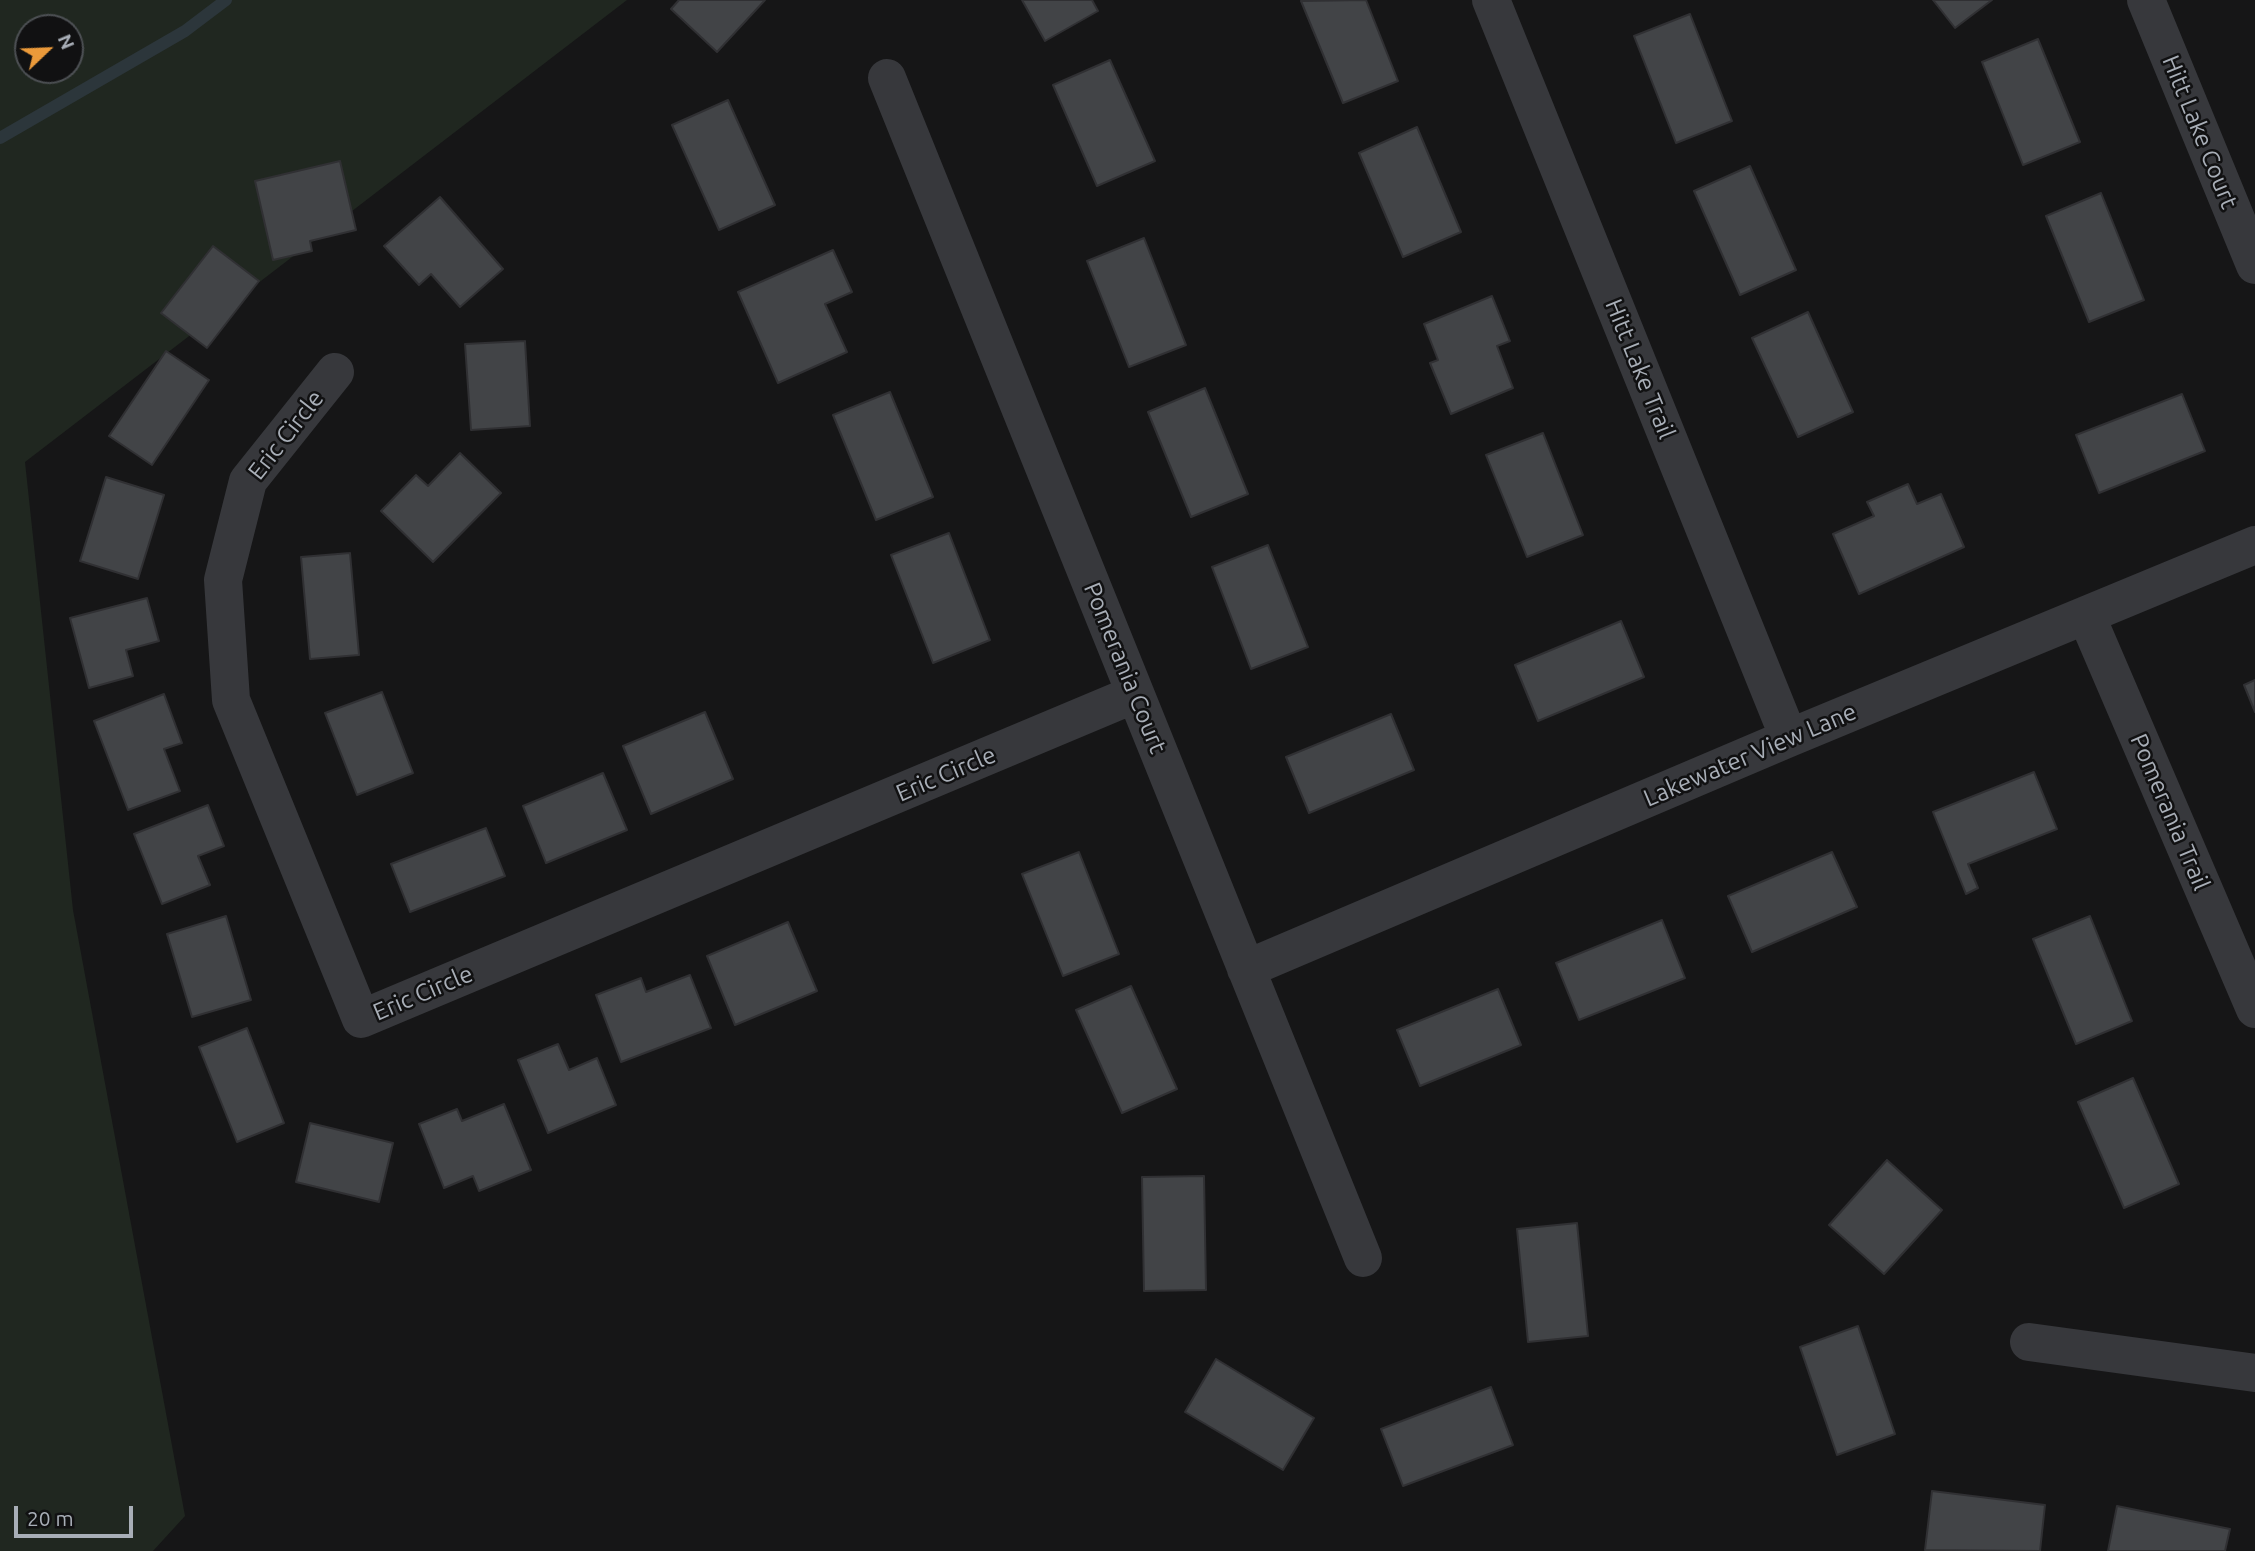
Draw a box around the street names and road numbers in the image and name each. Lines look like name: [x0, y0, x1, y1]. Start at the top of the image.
street label: Hitt Lake Court: [2156, 51, 2244, 213]
street label: Hitt Lake Trail: [1599, 295, 1681, 443]
street label: Eric Circle: [242, 385, 330, 485]
street label: Pomerania Court: [1078, 578, 1172, 758]
street label: Lakewater View Lane: [1639, 697, 1861, 813]
street label: Pomerania Trail: [2124, 730, 2216, 894]
street label: Eric Circle: [892, 740, 1000, 808]
street label: Eric Circle: [369, 959, 477, 1027]

